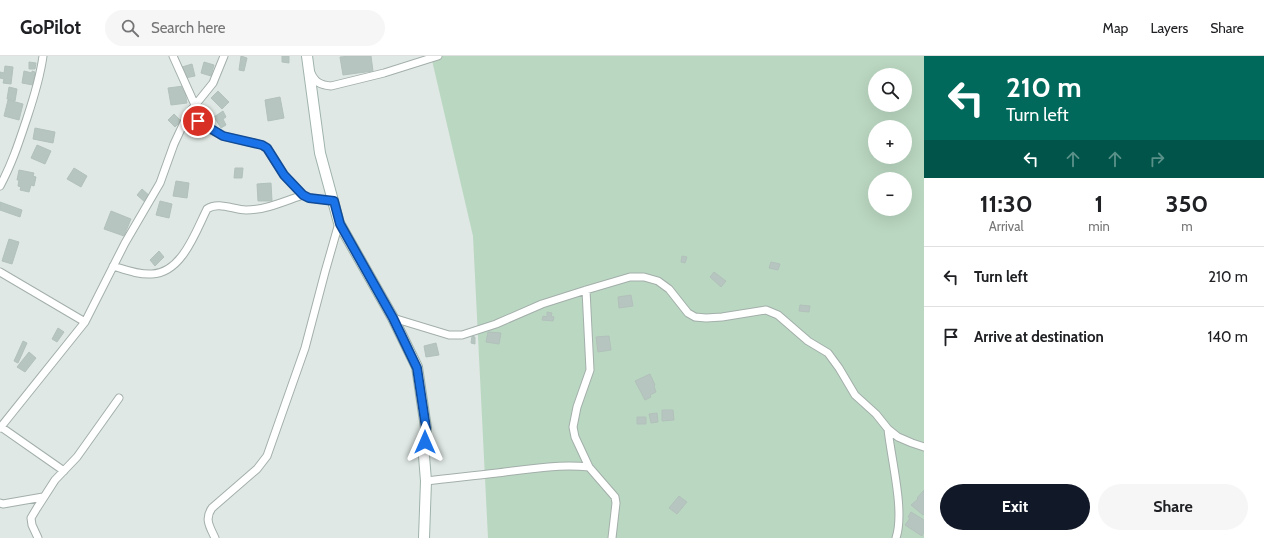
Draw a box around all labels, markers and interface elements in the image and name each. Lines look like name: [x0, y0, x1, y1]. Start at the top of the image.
search box: [105, 10, 385, 46]
text: GoPilot: [20, 16, 81, 39]
icon: search: [119, 17, 141, 39]
text: Search here: [151, 19, 225, 37]
text: Map: [1103, 19, 1128, 37]
text: Layers: [1150, 19, 1188, 37]
text: Share: [1210, 19, 1244, 37]
map controls: [868, 68, 912, 216]
button: search: [868, 68, 912, 112]
text: 210 m: [1006, 70, 1082, 104]
icon: left: [940, 72, 992, 124]
pin: [181, 104, 215, 138]
text: Turn left: [1006, 104, 1069, 126]
icon: arrive: [187, 110, 209, 132]
button: +: [868, 120, 912, 164]
icon: left: [1020, 148, 1042, 170]
icon: ahead: [1062, 148, 1084, 170]
icon: ahead: [1104, 148, 1126, 170]
icon: right: [1146, 148, 1168, 170]
button: −: [868, 172, 912, 216]
text: 11:30: [980, 189, 1033, 218]
text: 1: [1095, 189, 1103, 218]
text: 350: [1165, 189, 1208, 218]
text: Arrival: [989, 218, 1023, 234]
text: min: [1088, 218, 1110, 234]
text: m: [1181, 218, 1193, 234]
icon: left: [940, 266, 962, 288]
text: Turn left: [974, 268, 1028, 286]
text: 210 m: [1208, 268, 1248, 286]
icon: arrive: [940, 326, 962, 348]
text: Arrive at destination: [974, 328, 1104, 346]
text: 140 m: [1207, 328, 1248, 346]
position arrow: [404, 421, 446, 463]
button: Exit: [940, 484, 1090, 530]
button: Share: [1098, 484, 1248, 530]

